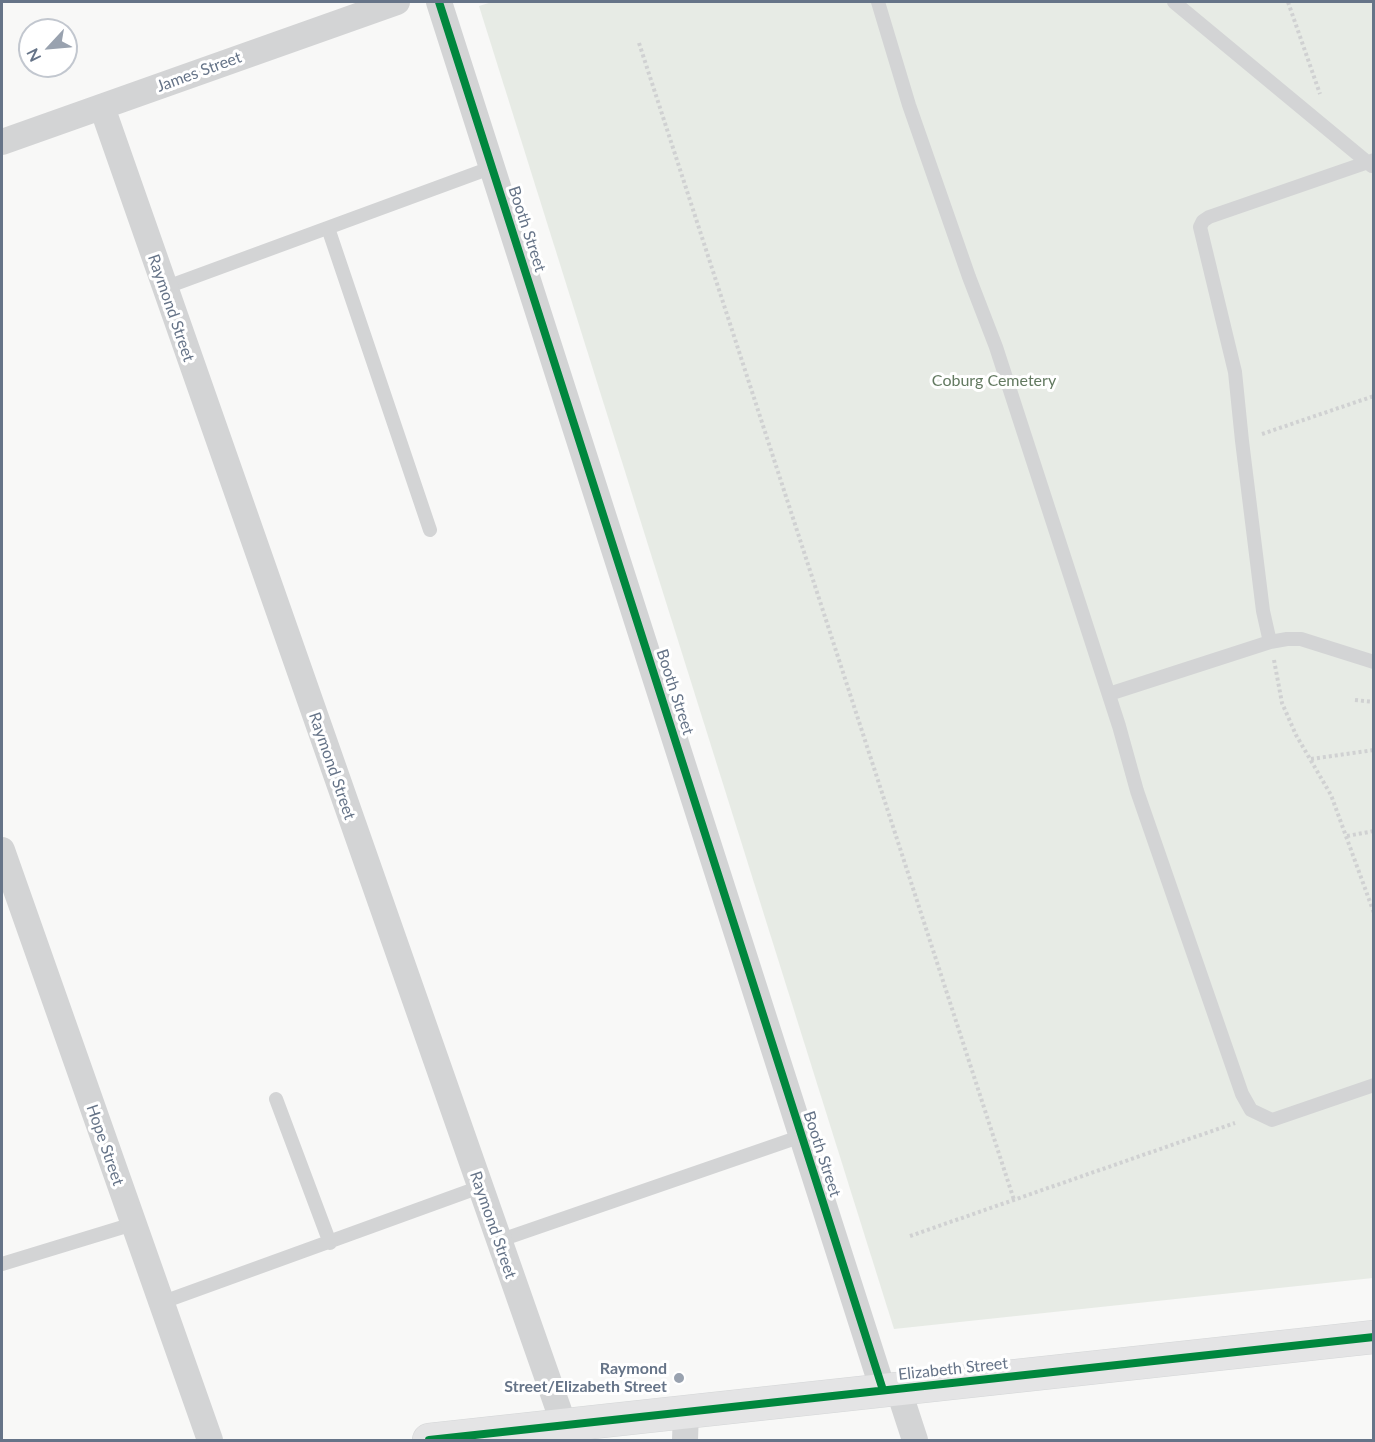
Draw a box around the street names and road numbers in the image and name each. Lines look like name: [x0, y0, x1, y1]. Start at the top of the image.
street label: James Street: [154, 48, 244, 96]
street label: Booth Street: [504, 184, 550, 274]
street label: Raymond Street: [144, 252, 198, 364]
street label: Booth Street: [652, 647, 698, 737]
street label: Raymond Street: [305, 710, 359, 822]
street label: Hope Street: [82, 1102, 128, 1188]
street label: Booth Street: [799, 1109, 845, 1199]
street label: Raymond Street: [466, 1169, 520, 1281]
street label: Elizabeth Street: [897, 1354, 1009, 1384]

